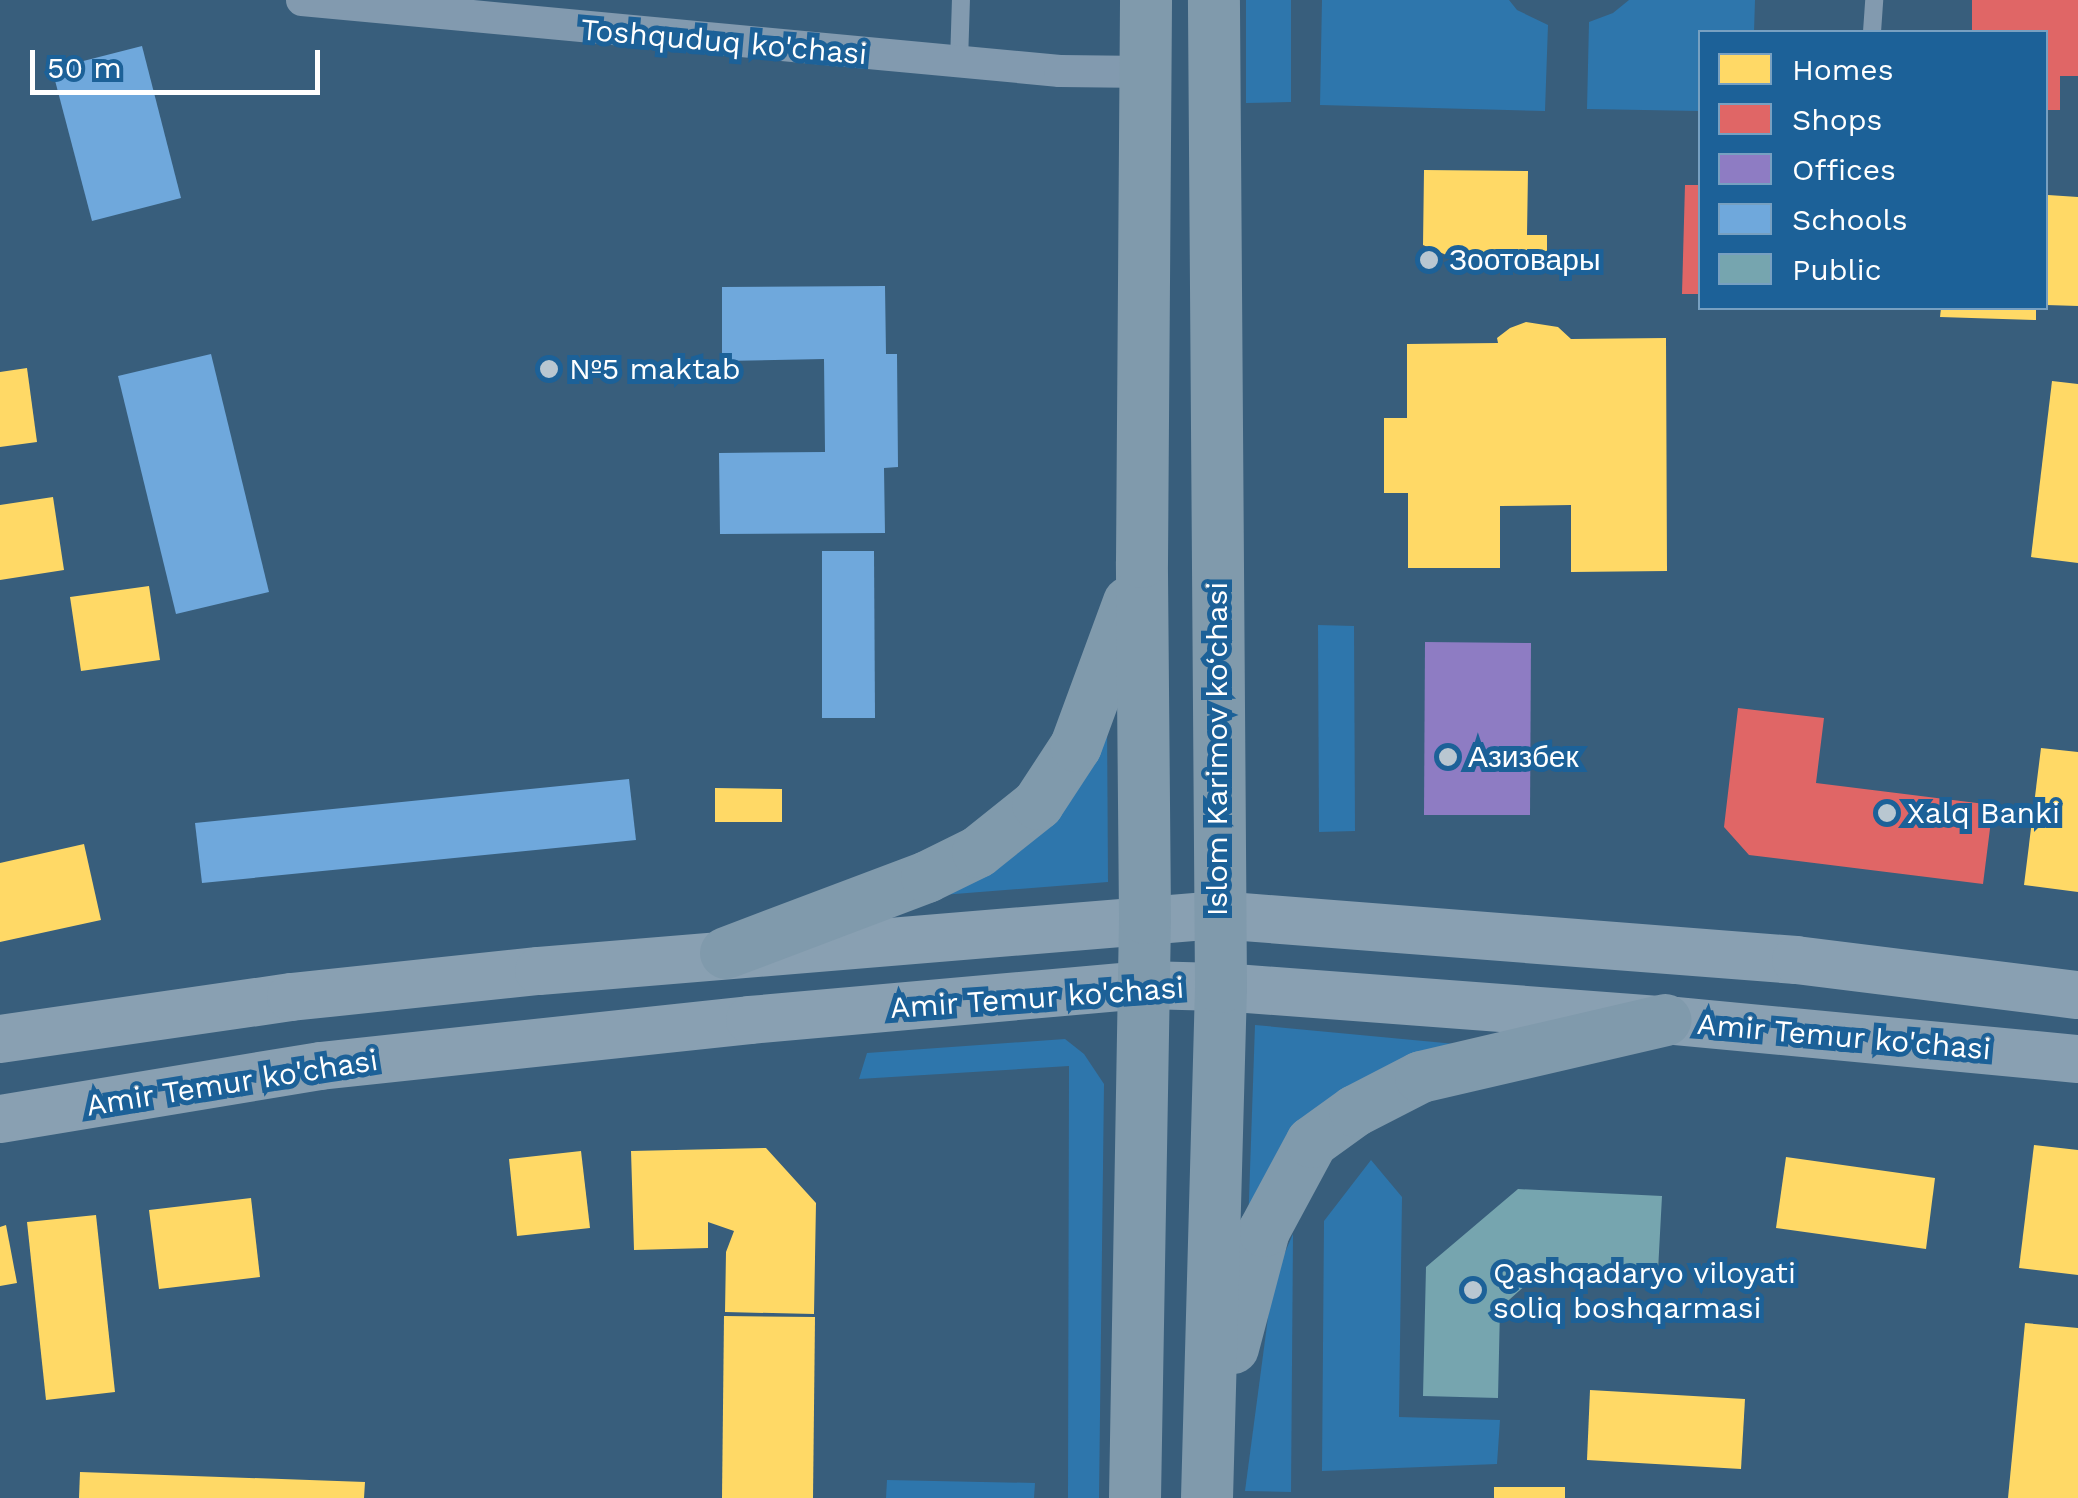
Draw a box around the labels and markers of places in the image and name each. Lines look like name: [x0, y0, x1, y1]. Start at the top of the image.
place label: Зоотовары: [1449, 242, 1600, 278]
marker: Зоотовары: [1418, 249, 1440, 271]
place label: №5 maktab: [569, 351, 740, 387]
marker: №5 maktab: [538, 358, 560, 380]
place label: Азизбек: [1468, 739, 1579, 775]
marker: Азизбек: [1437, 746, 1459, 768]
place label: Xalq Banki: [1907, 795, 2060, 831]
marker: Xalq Banki: [1876, 802, 1898, 824]
place label: Qashqadaryo viloyati soliq boshqarmasi: [1493, 1255, 1797, 1326]
marker: Qashqadaryo viloyati soliq boshqarmasi: [1462, 1279, 1484, 1301]

